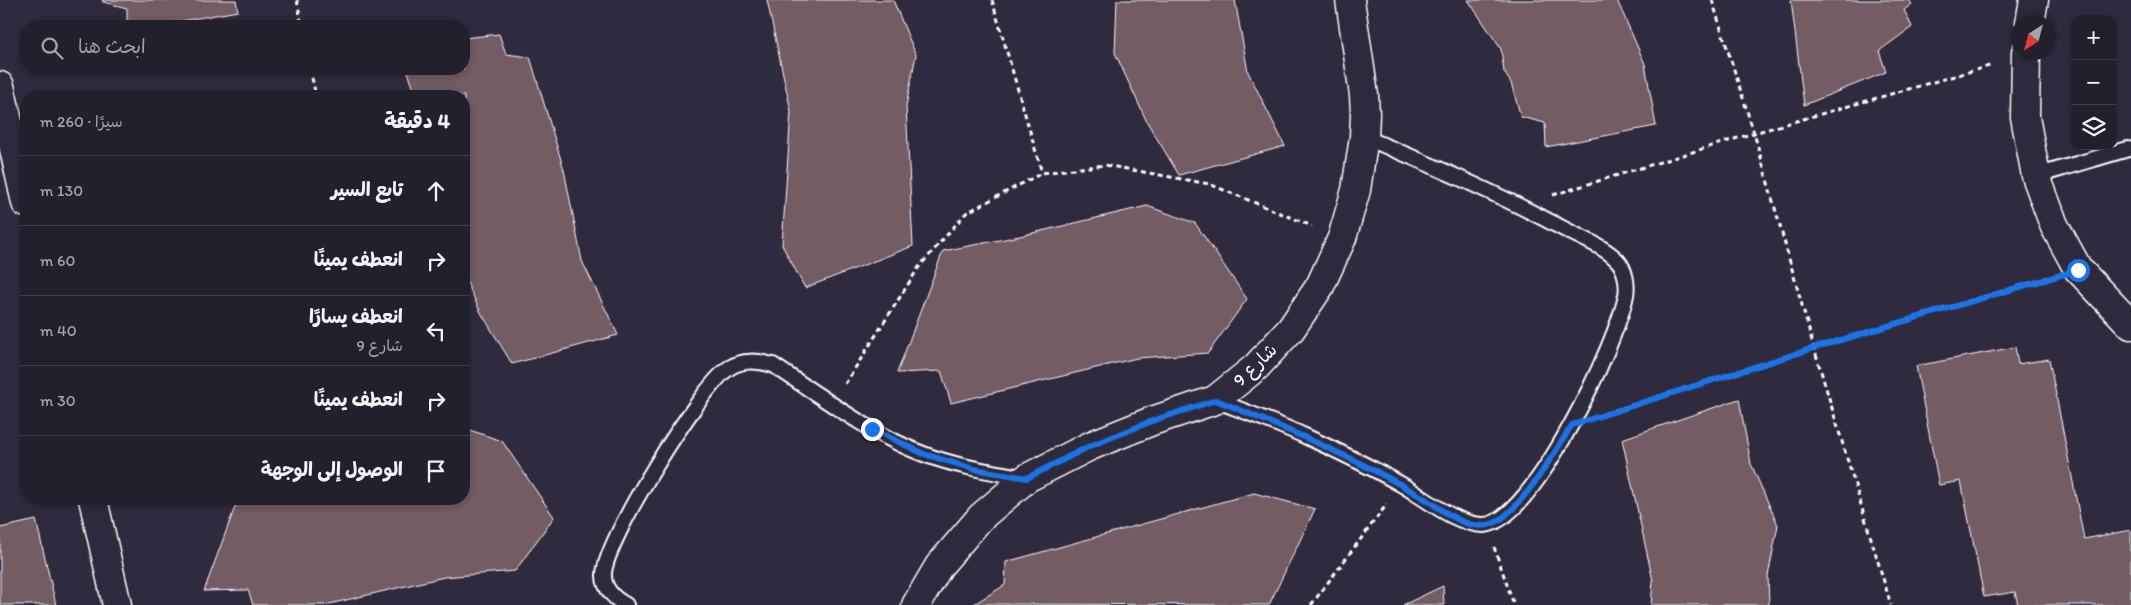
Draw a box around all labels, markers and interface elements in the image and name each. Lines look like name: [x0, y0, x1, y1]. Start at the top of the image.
north arrow: [2011, 15, 2056, 60]
map controls: [2071, 15, 2116, 150]
button: +: [2071, 15, 2116, 60]
search box: [20, 20, 470, 75]
icon: search: [38, 34, 66, 62]
text: ابحث هنا: [78, 35, 146, 58]
button: −: [2071, 60, 2116, 105]
button: layers: [2071, 105, 2116, 150]
text: 4 دقيقة: [384, 108, 450, 133]
text: سيرًا · 260 m: [40, 112, 123, 131]
icon: ahead: [422, 177, 450, 205]
text: تابع السير: [331, 178, 403, 201]
text: 130 m: [40, 181, 83, 200]
icon: right: [422, 247, 450, 275]
text: انعطف يمينًا: [314, 248, 403, 271]
text: 60 m: [40, 251, 75, 270]
route start: [2067, 259, 2090, 282]
text: انعطف يسارًا: [309, 305, 403, 328]
icon: left: [422, 317, 450, 345]
text: 40 m: [40, 321, 77, 340]
text: شارع 9: [356, 336, 403, 355]
street label: شارع 9: [1228, 339, 1282, 392]
icon: right: [422, 387, 450, 415]
text: انعطف يمينًا: [314, 388, 403, 411]
text: 30 m: [40, 391, 76, 410]
route end: [861, 418, 884, 441]
icon: arrive: [422, 457, 450, 485]
text: الوصول إلى الوجهة: [261, 458, 403, 481]

